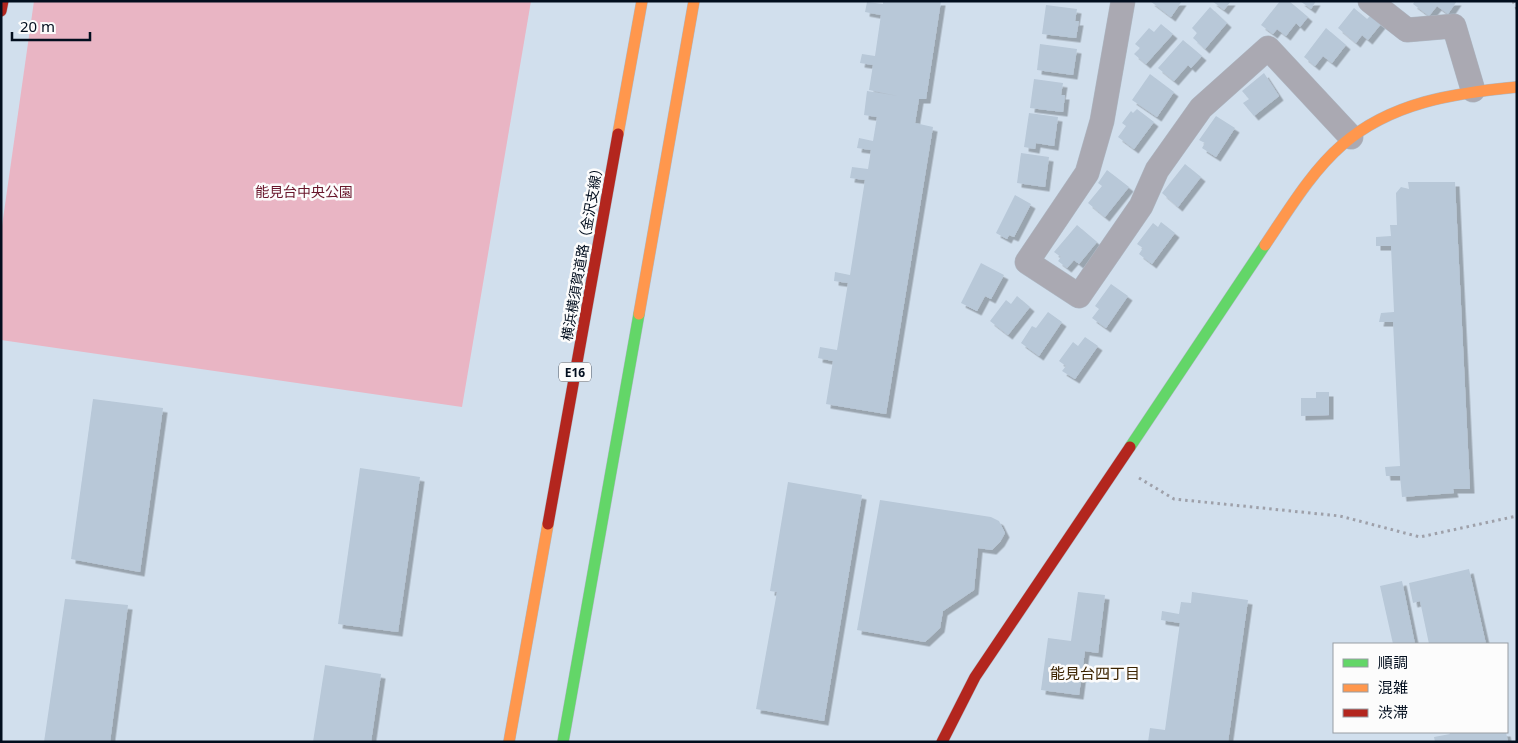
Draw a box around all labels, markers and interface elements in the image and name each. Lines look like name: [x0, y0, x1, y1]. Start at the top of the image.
scale bar: [12, 10, 90, 42]
text: 20 m: [20, 16, 55, 36]
street label: 横浜横須賀道路（金沢支線）: [557, 160, 607, 342]
park label: 能見台中央公園: [255, 182, 353, 201]
road number: E16: [559, 362, 591, 382]
legend: [1333, 643, 1508, 733]
text: 順調: [1378, 652, 1408, 672]
district label: 能見台四丁目: [1050, 663, 1140, 683]
text: 混雑: [1378, 677, 1408, 697]
text: 渋滞: [1378, 702, 1408, 722]

